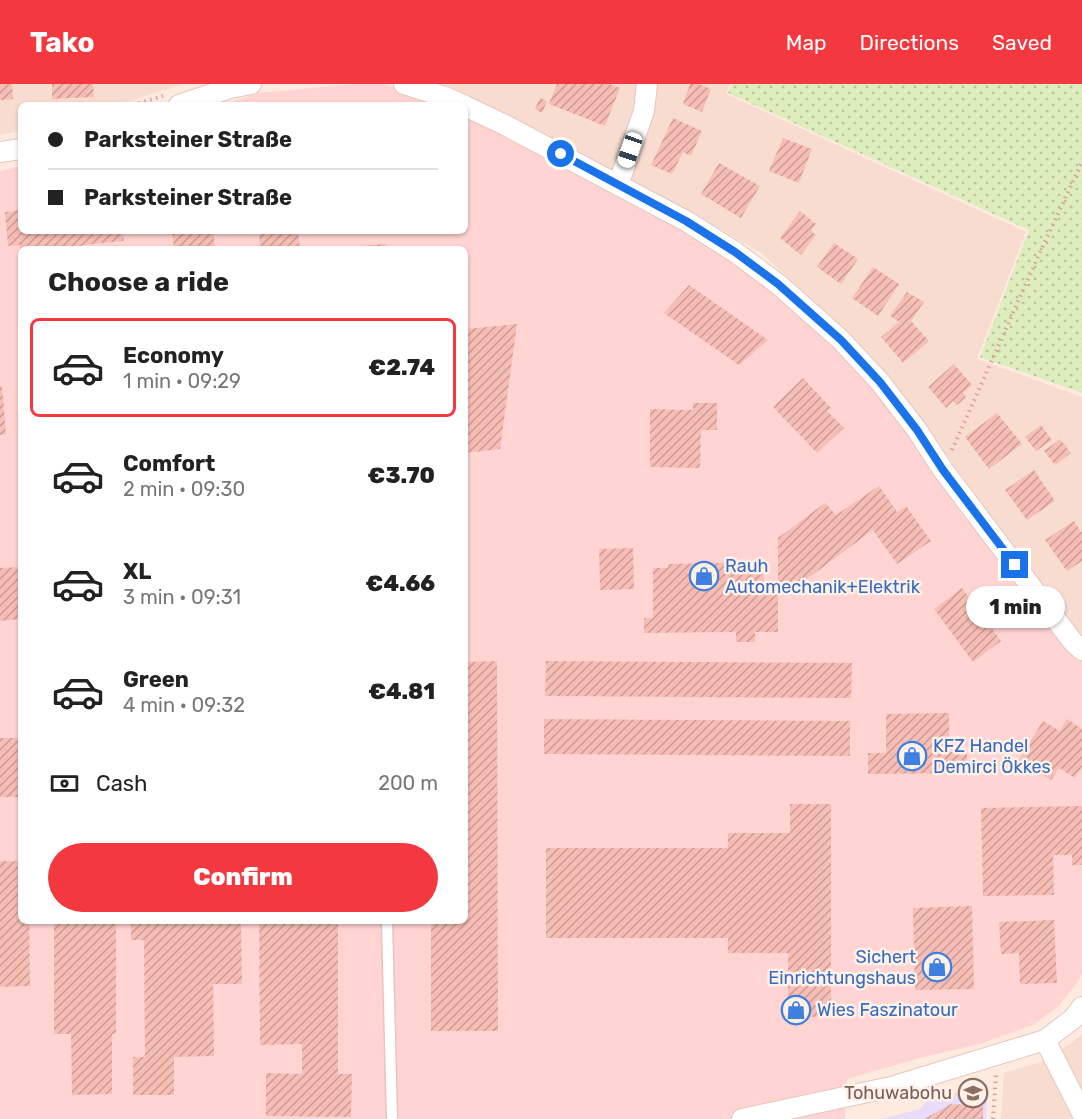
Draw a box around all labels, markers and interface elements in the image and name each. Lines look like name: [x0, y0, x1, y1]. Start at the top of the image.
text: Tako: [30, 26, 95, 59]
text: Map: [786, 30, 827, 55]
text: Directions: [860, 30, 959, 55]
text: Saved: [992, 30, 1052, 55]
text: Parksteiner Straße: [84, 126, 292, 153]
car: [616, 130, 644, 170]
route start: [547, 140, 574, 167]
text: Parksteiner Straße: [84, 184, 292, 211]
text: Choose a ride: [48, 266, 229, 298]
icon: car: [51, 341, 105, 395]
text: Economy: [123, 342, 224, 369]
text: €2.74: [368, 354, 435, 381]
text: 1 min · 09:29: [123, 369, 241, 393]
icon: car: [51, 449, 105, 503]
text: Comfort: [123, 450, 215, 477]
text: €3.70: [368, 462, 435, 489]
text: 2 min · 09:30: [123, 477, 245, 501]
route end: [1001, 551, 1028, 578]
place label: Rauh Automechanik+Elektrik: [725, 555, 921, 598]
icon: car: [51, 557, 105, 611]
text: XL: [123, 558, 151, 585]
shop icon: Rauh Automechanik+Elektrik: [688, 560, 720, 592]
text: €4.66: [366, 570, 435, 597]
text: 3 min · 09:31: [123, 585, 241, 609]
callout: 1 min: [966, 586, 1064, 628]
text: 1 min: [989, 595, 1042, 619]
icon: car: [51, 665, 105, 719]
text: Green: [123, 666, 189, 693]
text: €4.81: [368, 678, 435, 705]
text: 4 min · 09:32: [123, 693, 245, 717]
place label: KFZ Handel Demirci Ökkes: [933, 735, 1051, 778]
shop icon: KFZ Handel Demirci Ökkes: [896, 740, 928, 772]
icon: cash: [48, 767, 81, 800]
text: Cash: [96, 770, 147, 797]
text: 200 m: [378, 771, 438, 795]
button: Confirm: [48, 843, 438, 912]
place label: Sichert Einrichtungshaus: [768, 946, 916, 989]
shop icon: Sichert Einrichtungshaus: [921, 951, 953, 983]
shop icon: Wies Faszinatour: [780, 994, 812, 1026]
place label: Wies Faszinatour: [817, 999, 958, 1021]
school or university icon: Tohuwabohu: [957, 1077, 989, 1109]
place label: Tohuwabohu: [844, 1082, 952, 1104]

